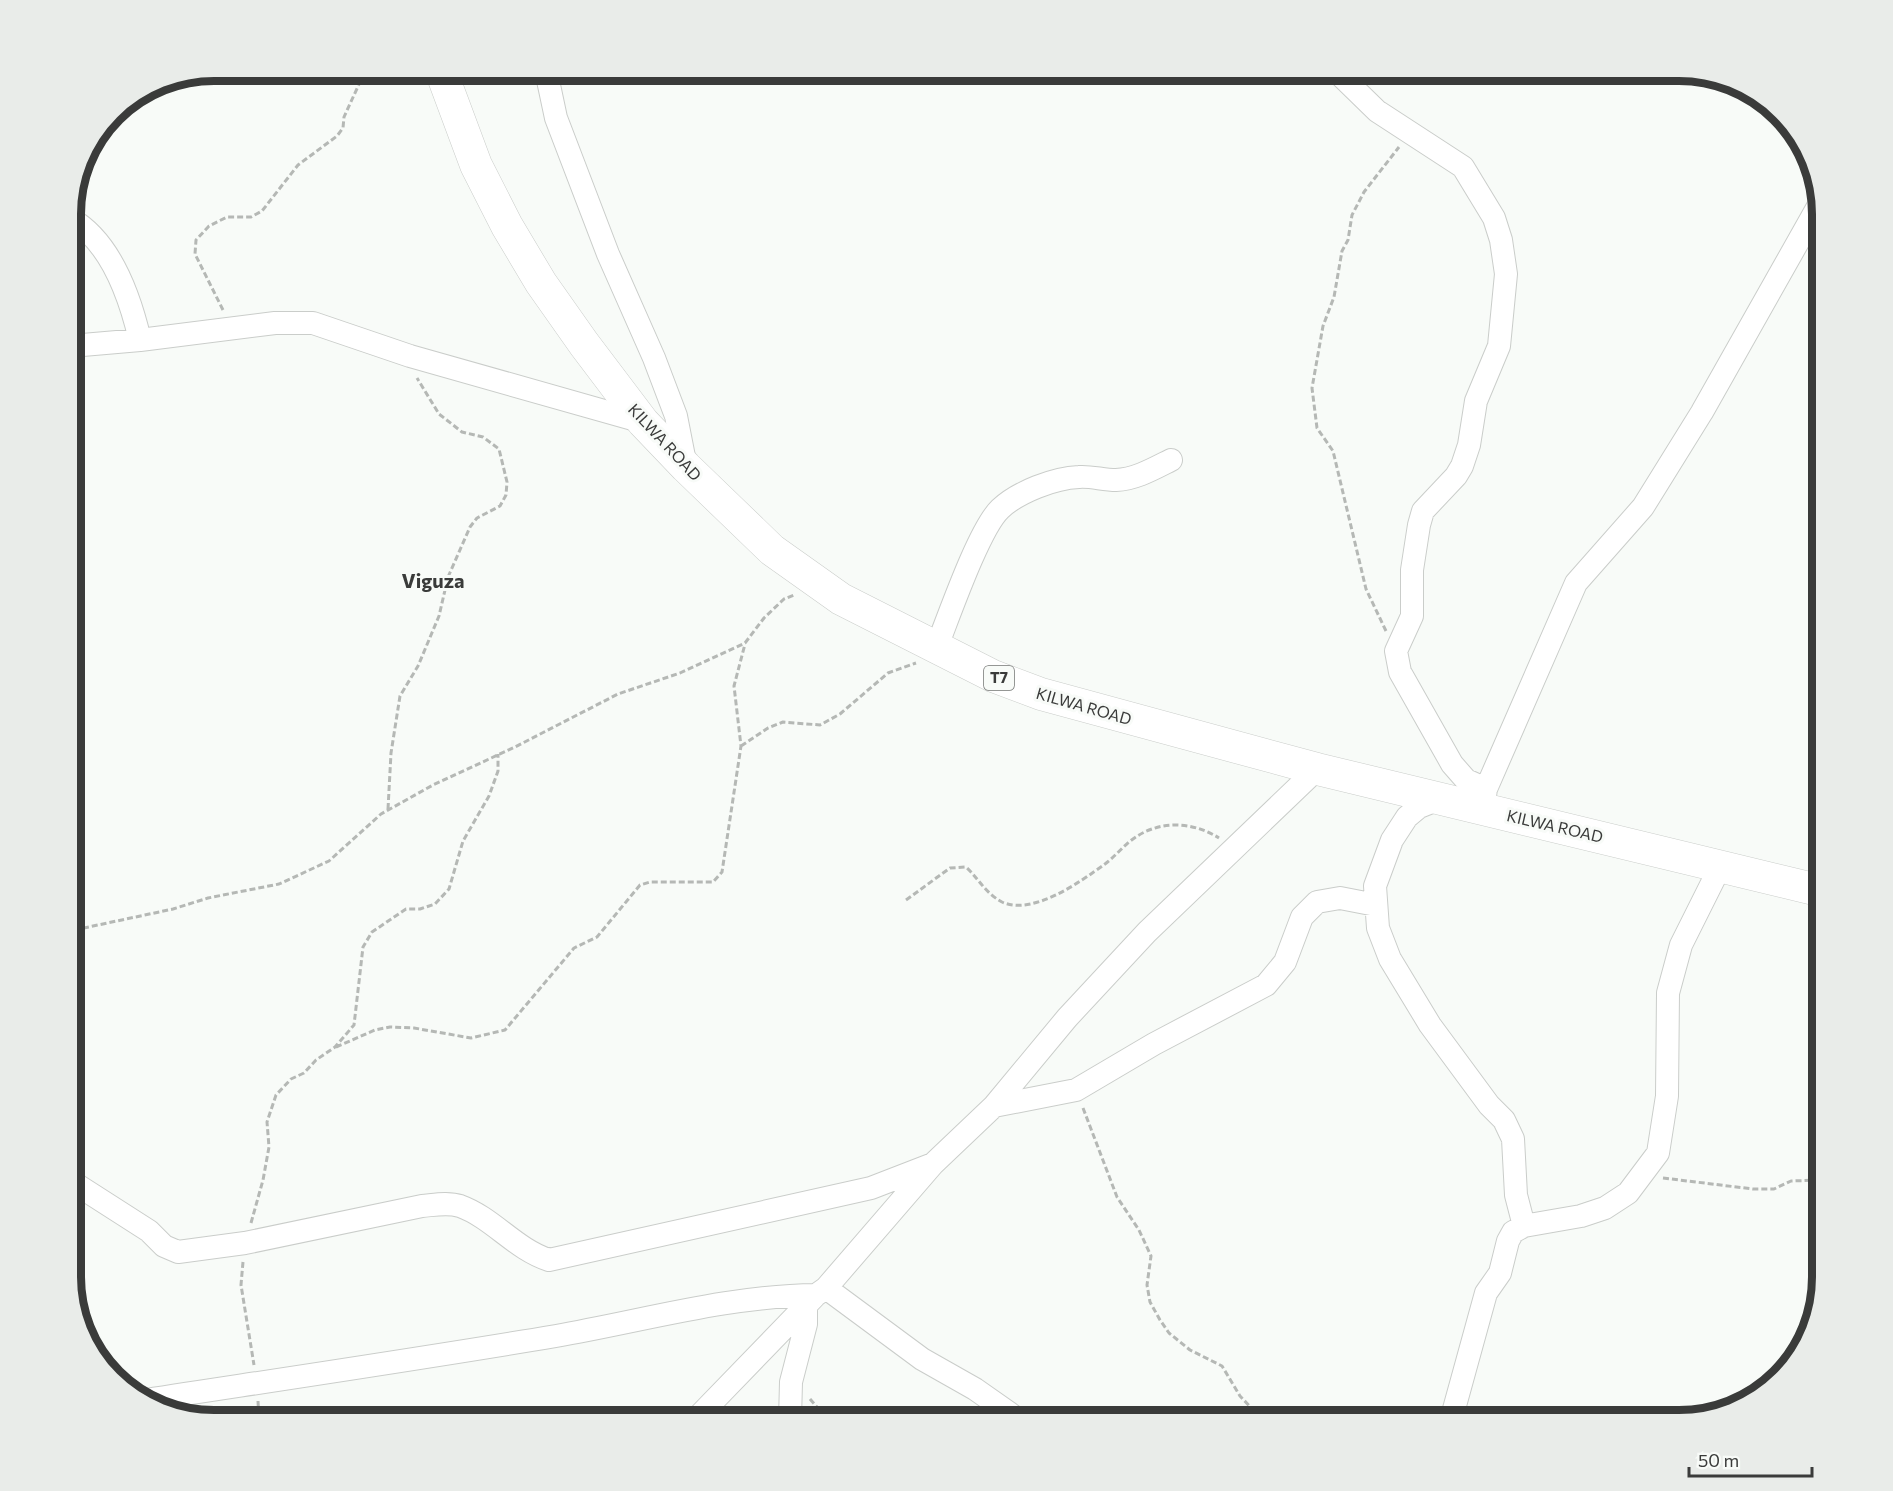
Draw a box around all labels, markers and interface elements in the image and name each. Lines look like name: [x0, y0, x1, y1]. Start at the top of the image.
street label: KILWA ROAD: [625, 399, 706, 484]
district label: Viguza: [401, 568, 465, 592]
road number: T7: [984, 666, 1014, 690]
street label: KILWA ROAD: [1034, 683, 1134, 728]
street label: KILWA ROAD: [1505, 805, 1605, 846]
scale bar: [1689, 1440, 1812, 1478]
text: 50 m: [1698, 1449, 1739, 1471]

